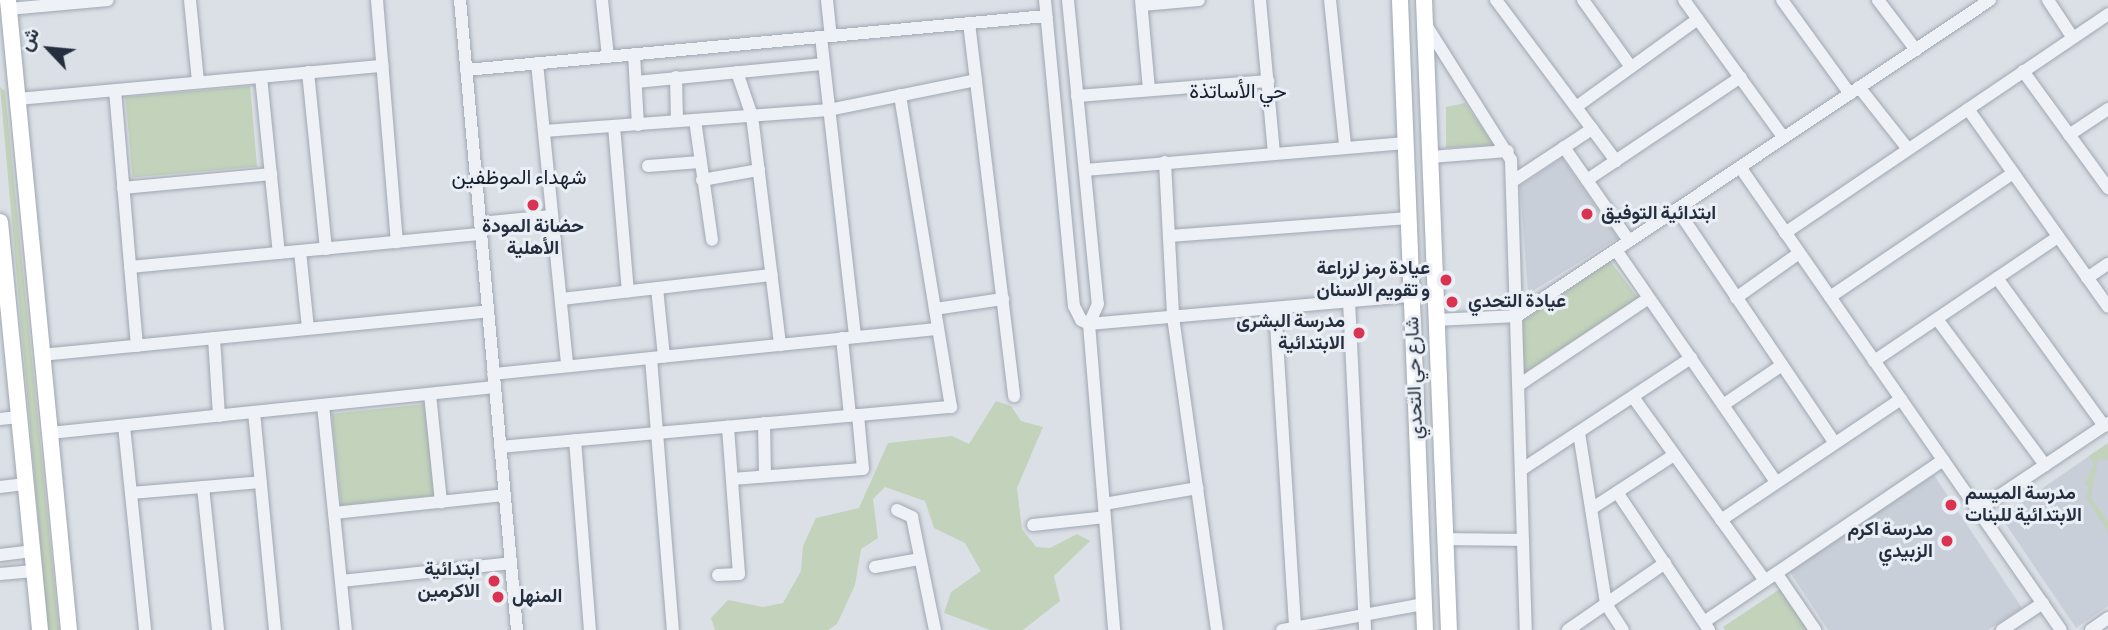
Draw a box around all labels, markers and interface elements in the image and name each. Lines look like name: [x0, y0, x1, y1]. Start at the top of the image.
north arrow: [14, 14, 84, 84]
text: ش: [16, 25, 43, 54]
district label: حي الأساتذة: [1189, 79, 1287, 105]
district label: شهداء الموظفين: [452, 165, 586, 191]
marker: حضانة المودة الأهلية: [525, 197, 541, 213]
place label: ابتدائية التوفيق: [1601, 203, 1716, 225]
marker: ابتدائية التوفيق: [1579, 206, 1595, 222]
place label: حضانة المودة الأهلية: [482, 216, 584, 260]
place label: عيادة رمز لزراعة و تقويم الاسنان: [1316, 258, 1430, 302]
marker: عيادة رمز لزراعة و تقويم الاسنان: [1436, 270, 1456, 290]
place label: عيادة التحدي: [1468, 291, 1566, 313]
marker: عيادة التحدي: [1442, 292, 1462, 312]
place label: مدرسة البشرى الابتدائية: [1236, 311, 1345, 355]
street label: شارع حي التحدي: [1401, 316, 1429, 440]
marker: مدرسة البشرى الابتدائية: [1351, 325, 1367, 341]
place label: مدرسة الميسم الابتدائية للبنات: [1965, 483, 2082, 527]
marker: مدرسة الميسم الابتدائية للبنات: [1943, 497, 1959, 513]
place label: مدرسة اكرم الزبيدي: [1848, 519, 1933, 563]
marker: مدرسة اكرم الزبيدي: [1939, 533, 1955, 549]
place label: ابتدائية الاكرمين: [417, 559, 480, 603]
marker: ابتدائية الاكرمين: [486, 573, 502, 589]
place label: المنهل: [512, 586, 562, 608]
marker: المنهل: [490, 589, 506, 605]

